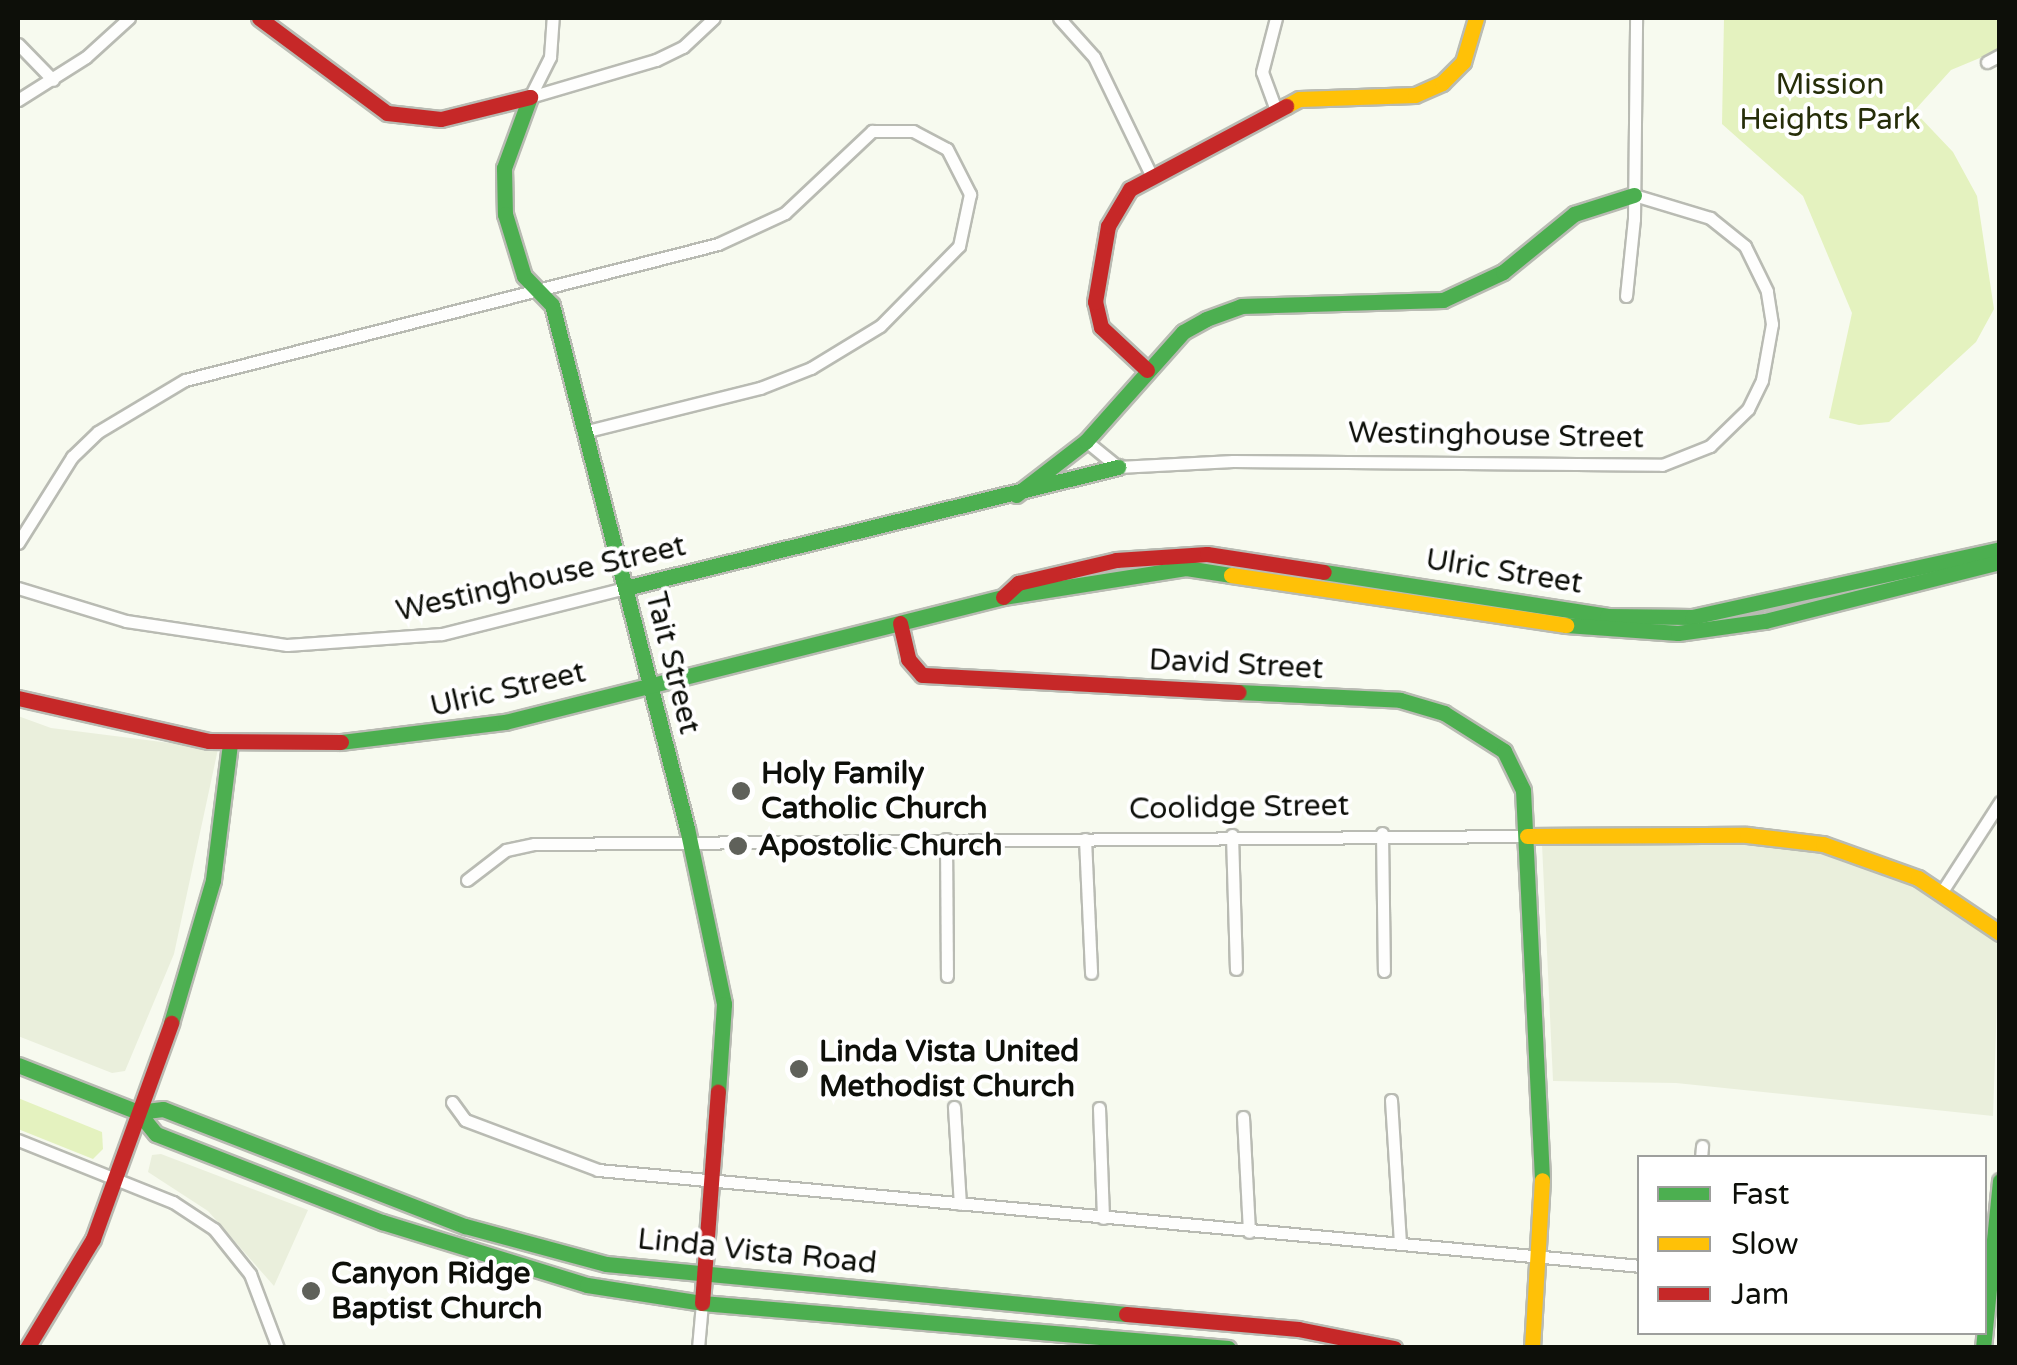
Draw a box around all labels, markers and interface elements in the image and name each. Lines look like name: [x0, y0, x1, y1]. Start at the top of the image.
park label: Mission Heights Park: [1739, 67, 1921, 138]
street label: Westinghouse Street: [1348, 415, 1644, 457]
street label: Westinghouse Street: [393, 528, 689, 630]
street label: Ulric Street: [1423, 542, 1585, 602]
street label: Tait Street: [637, 588, 707, 738]
street label: David Street: [1148, 642, 1324, 688]
street label: Ulric Street: [427, 655, 589, 725]
place label: Holy Family Catholic Church: [761, 756, 988, 826]
marker: Holy Family Catholic Church: [730, 780, 752, 802]
street label: Coolidge Street: [1129, 788, 1349, 828]
place label: Apostolic Church: [758, 828, 1002, 864]
marker: Apostolic Church: [727, 835, 749, 857]
place label: Linda Vista United Methodist Church: [819, 1034, 1079, 1104]
marker: Linda Vista United Methodist Church: [788, 1058, 810, 1080]
legend: [1637, 1155, 1987, 1335]
text: Fast: [1731, 1176, 1790, 1213]
street label: Linda Vista Road: [636, 1222, 878, 1282]
text: Slow: [1731, 1226, 1799, 1263]
place label: Canyon Ridge Baptist Church: [331, 1256, 542, 1326]
text: Jam: [1731, 1276, 1789, 1313]
marker: Canyon Ridge Baptist Church: [300, 1280, 322, 1302]

